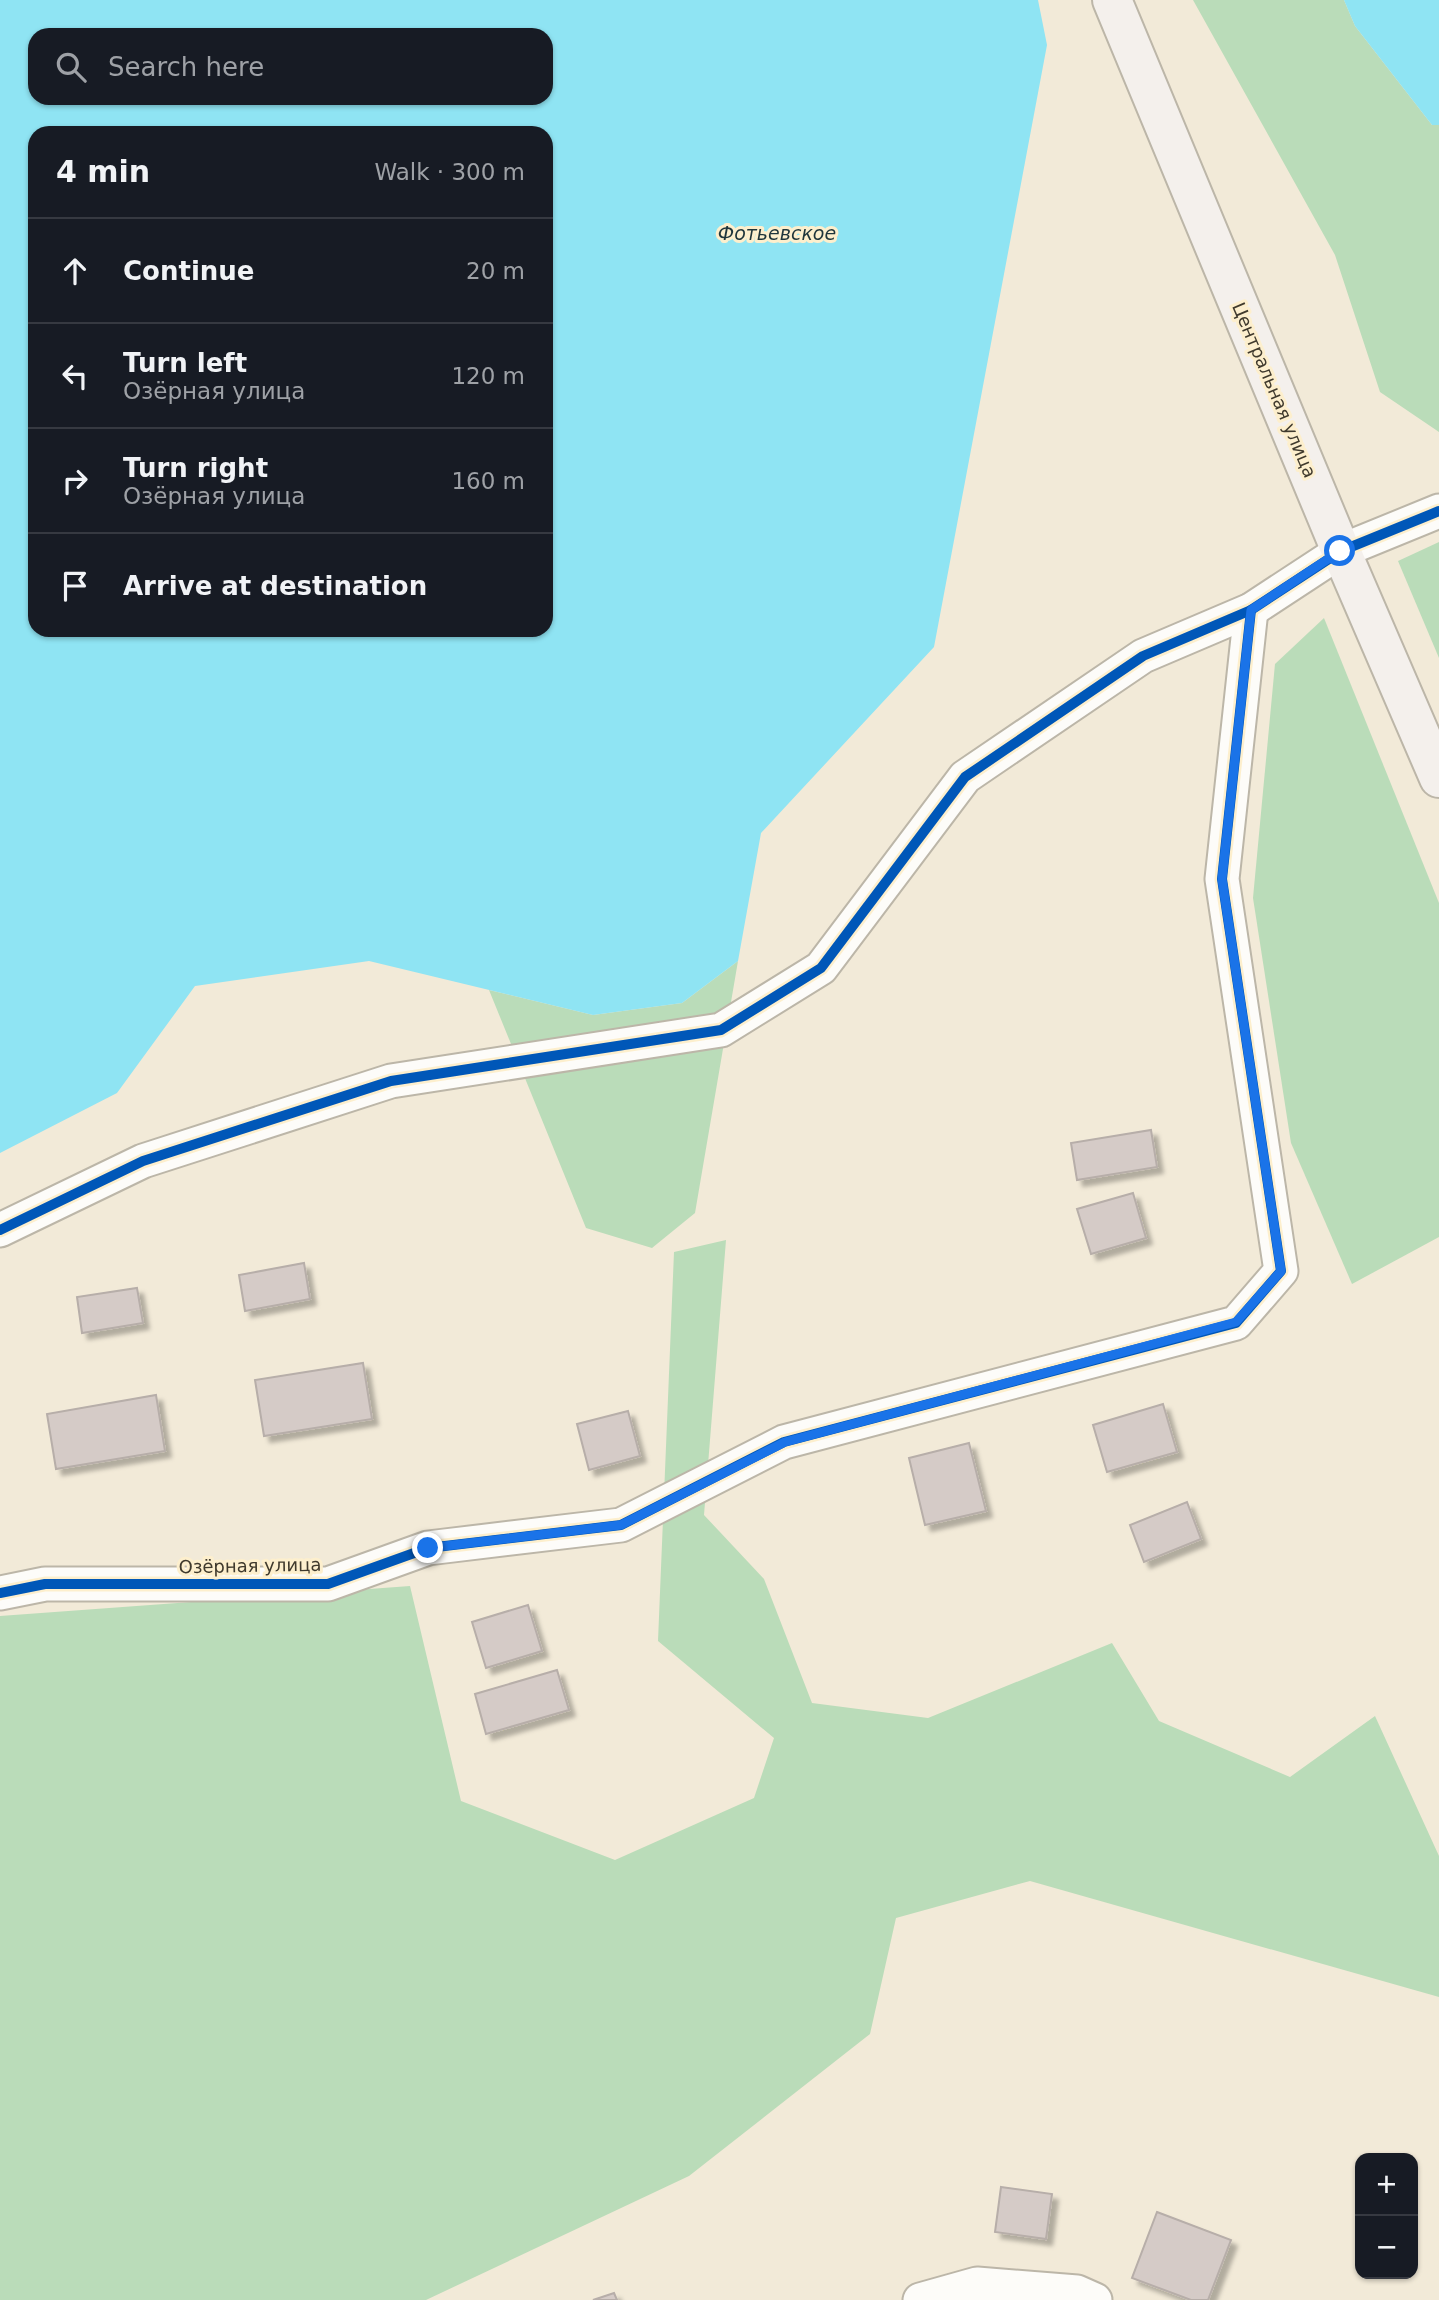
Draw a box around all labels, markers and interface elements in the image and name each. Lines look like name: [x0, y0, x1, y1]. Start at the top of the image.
search box: [28, 28, 553, 105]
icon: search: [52, 48, 90, 86]
text: Search here: [108, 52, 264, 82]
text: 4 min: [56, 154, 150, 189]
text: Walk · 300 m: [374, 159, 525, 185]
water label: Фотьевское: [718, 222, 836, 244]
icon: ahead: [56, 252, 94, 290]
text: Continue: [123, 256, 254, 286]
text: 20 m: [466, 258, 525, 284]
street label: Центральная улица: [1228, 299, 1321, 481]
text: Turn left: [123, 348, 247, 378]
icon: left: [56, 357, 94, 395]
text: 120 m: [451, 363, 525, 389]
text: Озёрная улица: [123, 378, 305, 404]
text: Turn right: [123, 453, 268, 483]
icon: right: [56, 462, 94, 500]
text: 160 m: [451, 468, 525, 494]
text: Озёрная улица: [123, 483, 305, 509]
route start: [1324, 535, 1355, 566]
icon: arrive: [56, 567, 94, 605]
text: Arrive at destination: [123, 571, 427, 601]
route end: [412, 1532, 443, 1563]
street label: Озёрная улица: [178, 1554, 322, 1577]
map controls: [1355, 2153, 1418, 2279]
button: +: [1355, 2153, 1418, 2216]
button: −: [1355, 2216, 1418, 2279]

